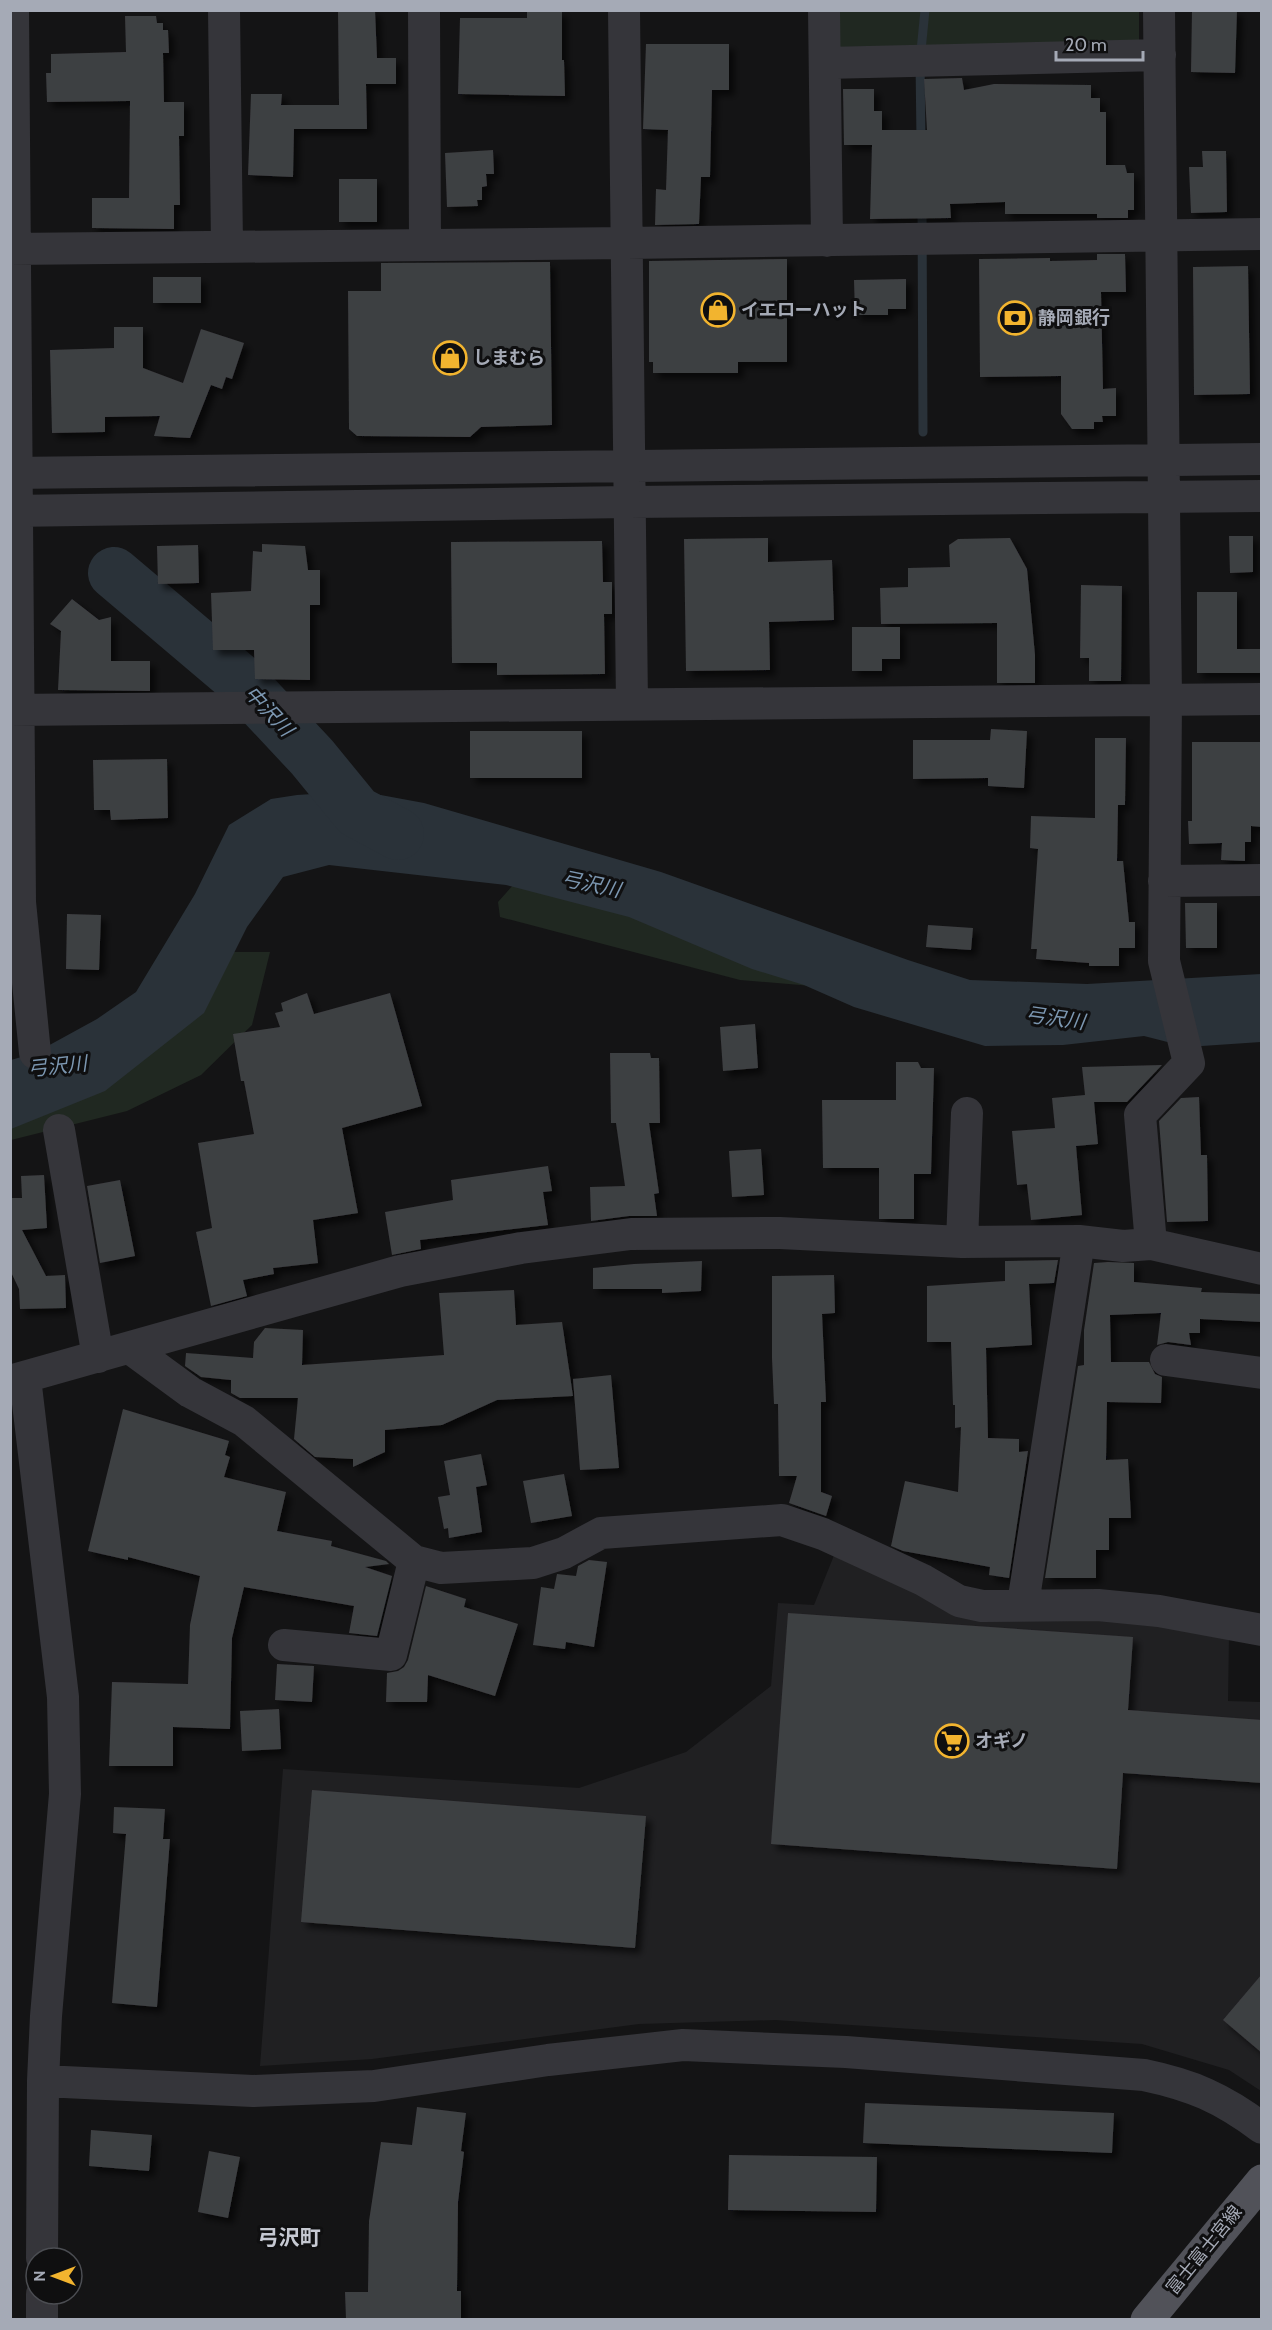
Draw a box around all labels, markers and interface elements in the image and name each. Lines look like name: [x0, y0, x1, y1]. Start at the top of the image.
scale bar: [1056, 24, 1143, 62]
text: 20 m: [1065, 34, 1107, 56]
shop icon: イエローハット: [700, 292, 736, 328]
place label: イエローハット: [741, 299, 866, 321]
bank icon: 静岡銀行: [997, 300, 1033, 336]
place label: 静岡銀行: [1038, 307, 1110, 329]
shop icon: しまむら: [432, 340, 468, 376]
place label: しまむら: [473, 347, 545, 369]
water label: 中沢川: [240, 681, 300, 743]
water label: 弓沢川: [559, 866, 625, 902]
water label: 弓沢川: [1024, 1002, 1088, 1034]
water label: 弓沢川: [26, 1051, 90, 1081]
supermarket icon: オギノ: [934, 1723, 970, 1759]
place label: オギノ: [975, 1730, 1028, 1752]
street label: 富士富士宮線: [1161, 2201, 1247, 2299]
district label: 弓沢町: [258, 2225, 321, 2250]
north arrow: [24, 2246, 84, 2306]
text: N: [30, 2270, 49, 2282]

